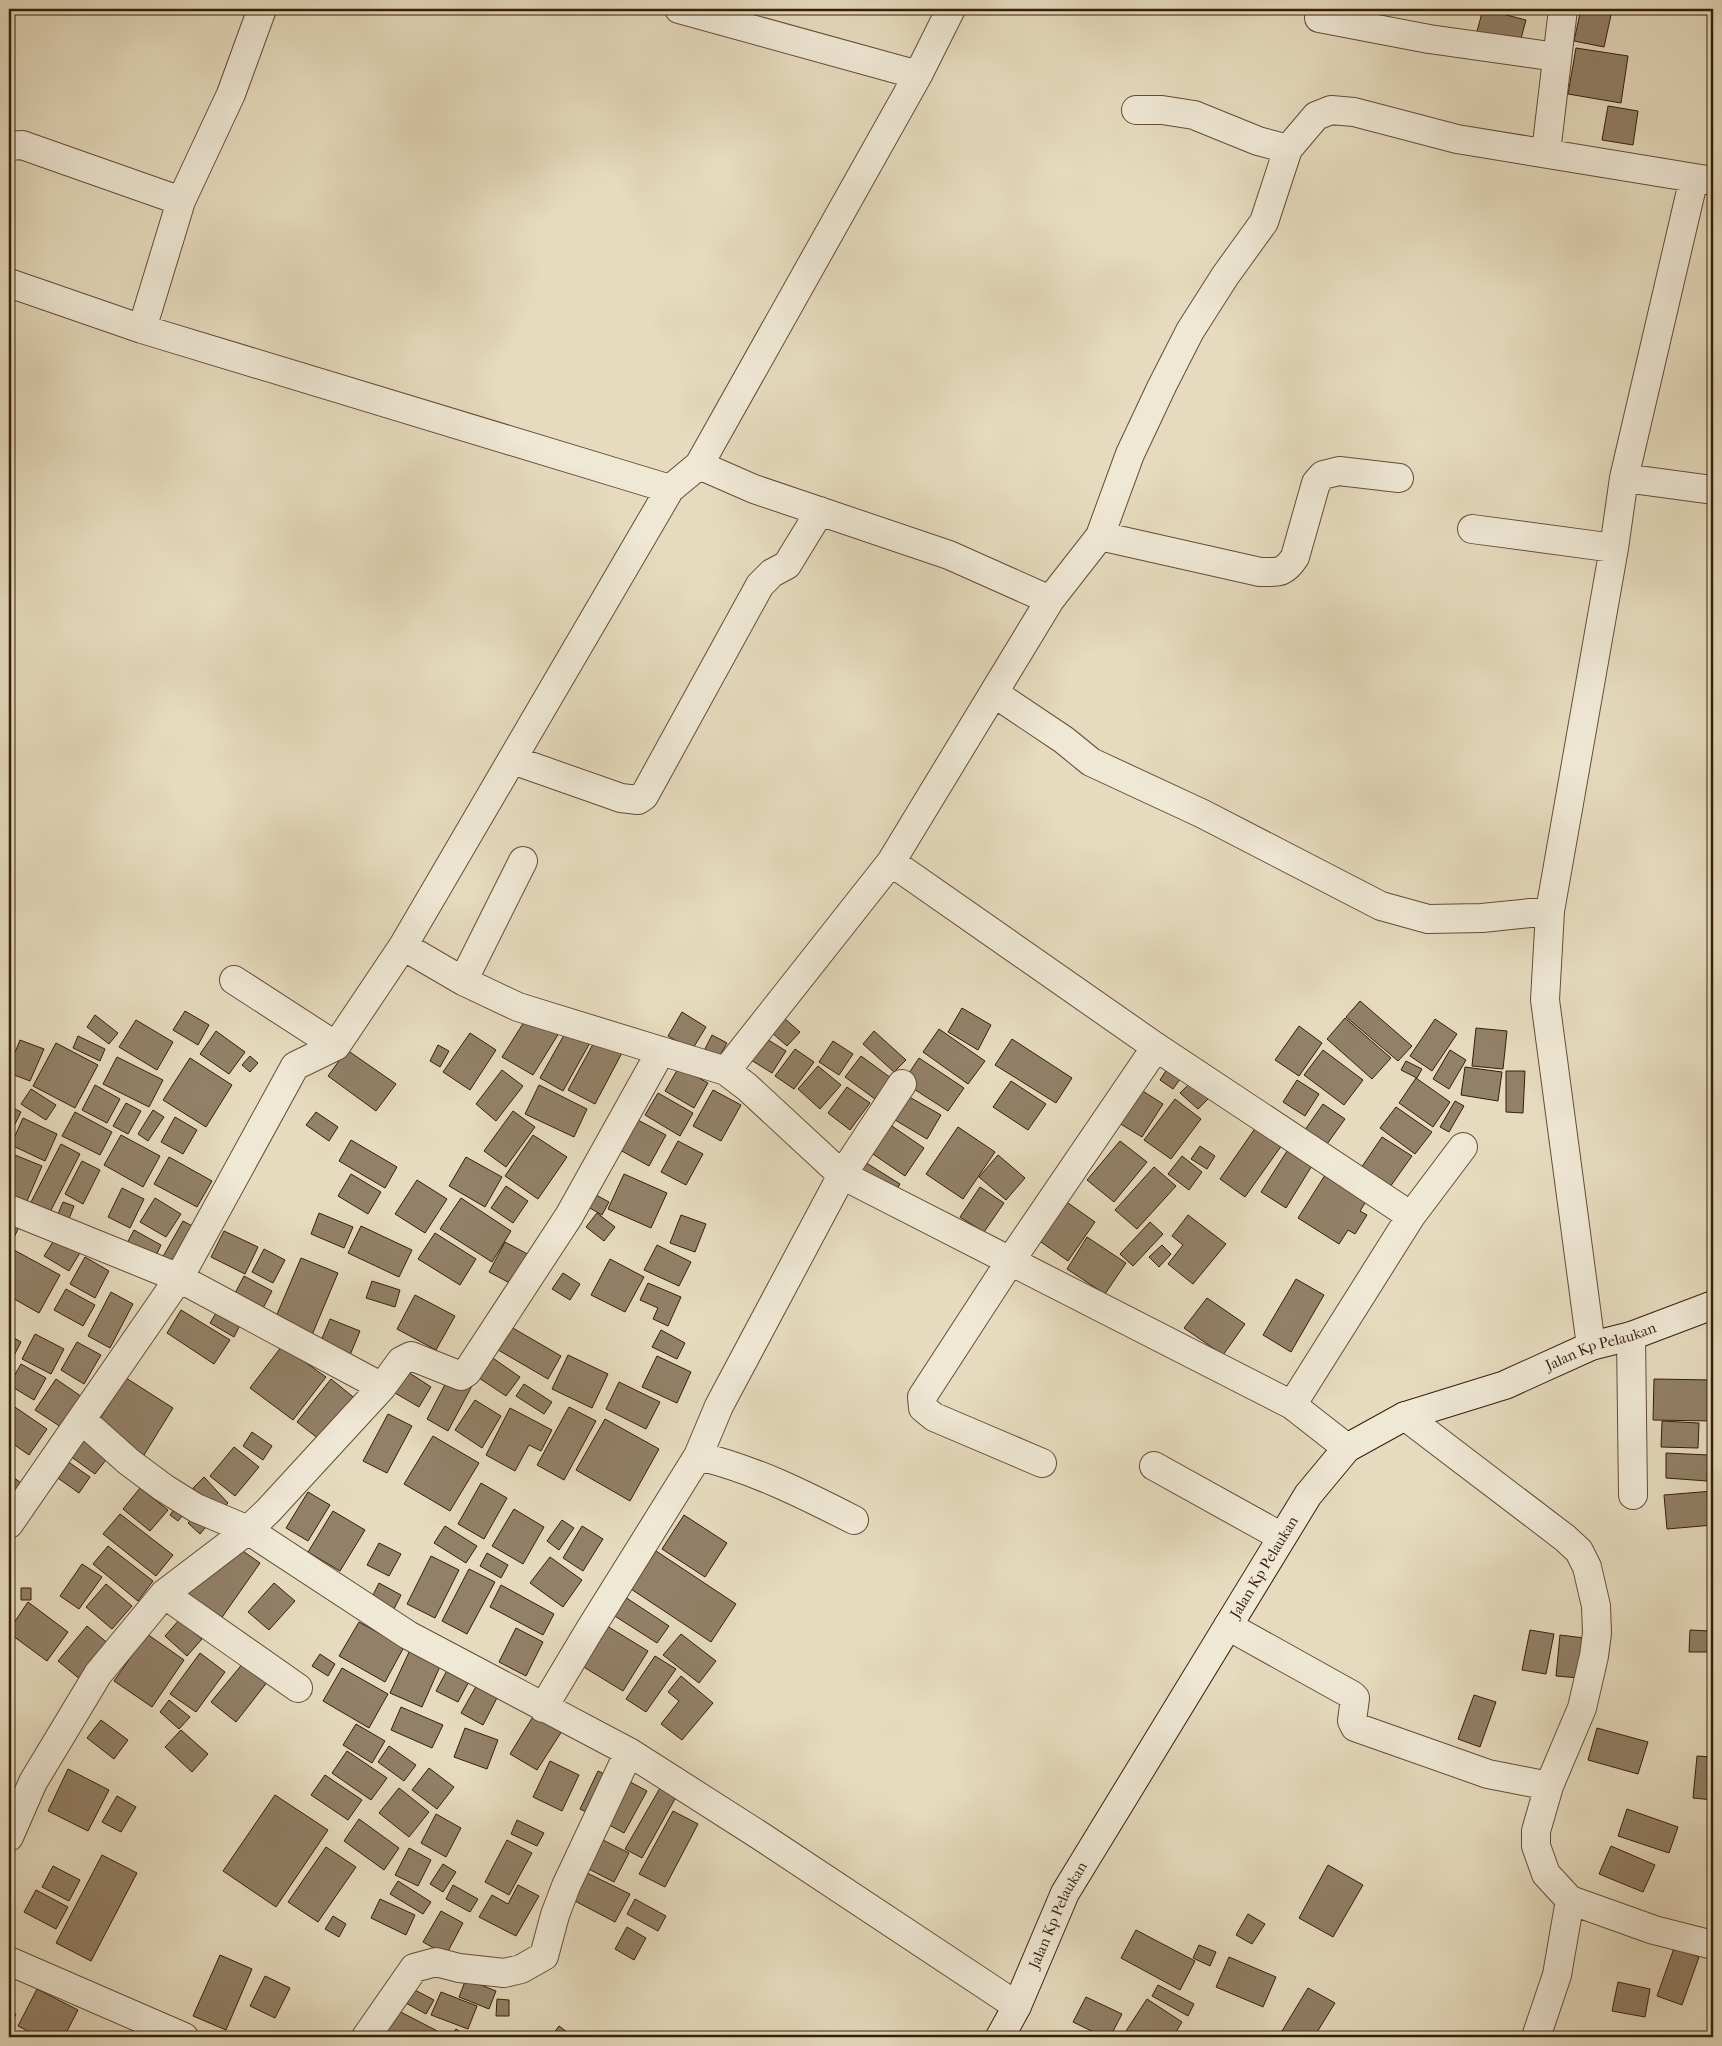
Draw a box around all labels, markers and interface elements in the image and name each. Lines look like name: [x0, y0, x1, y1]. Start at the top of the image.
street label: Jalan Kp Pelaukan: [1542, 1318, 1659, 1375]
street label: Jalan Kp Pelaukan: [1225, 1512, 1302, 1622]
street label: Jalan Kp Pelaukan: [1025, 1858, 1091, 1972]

